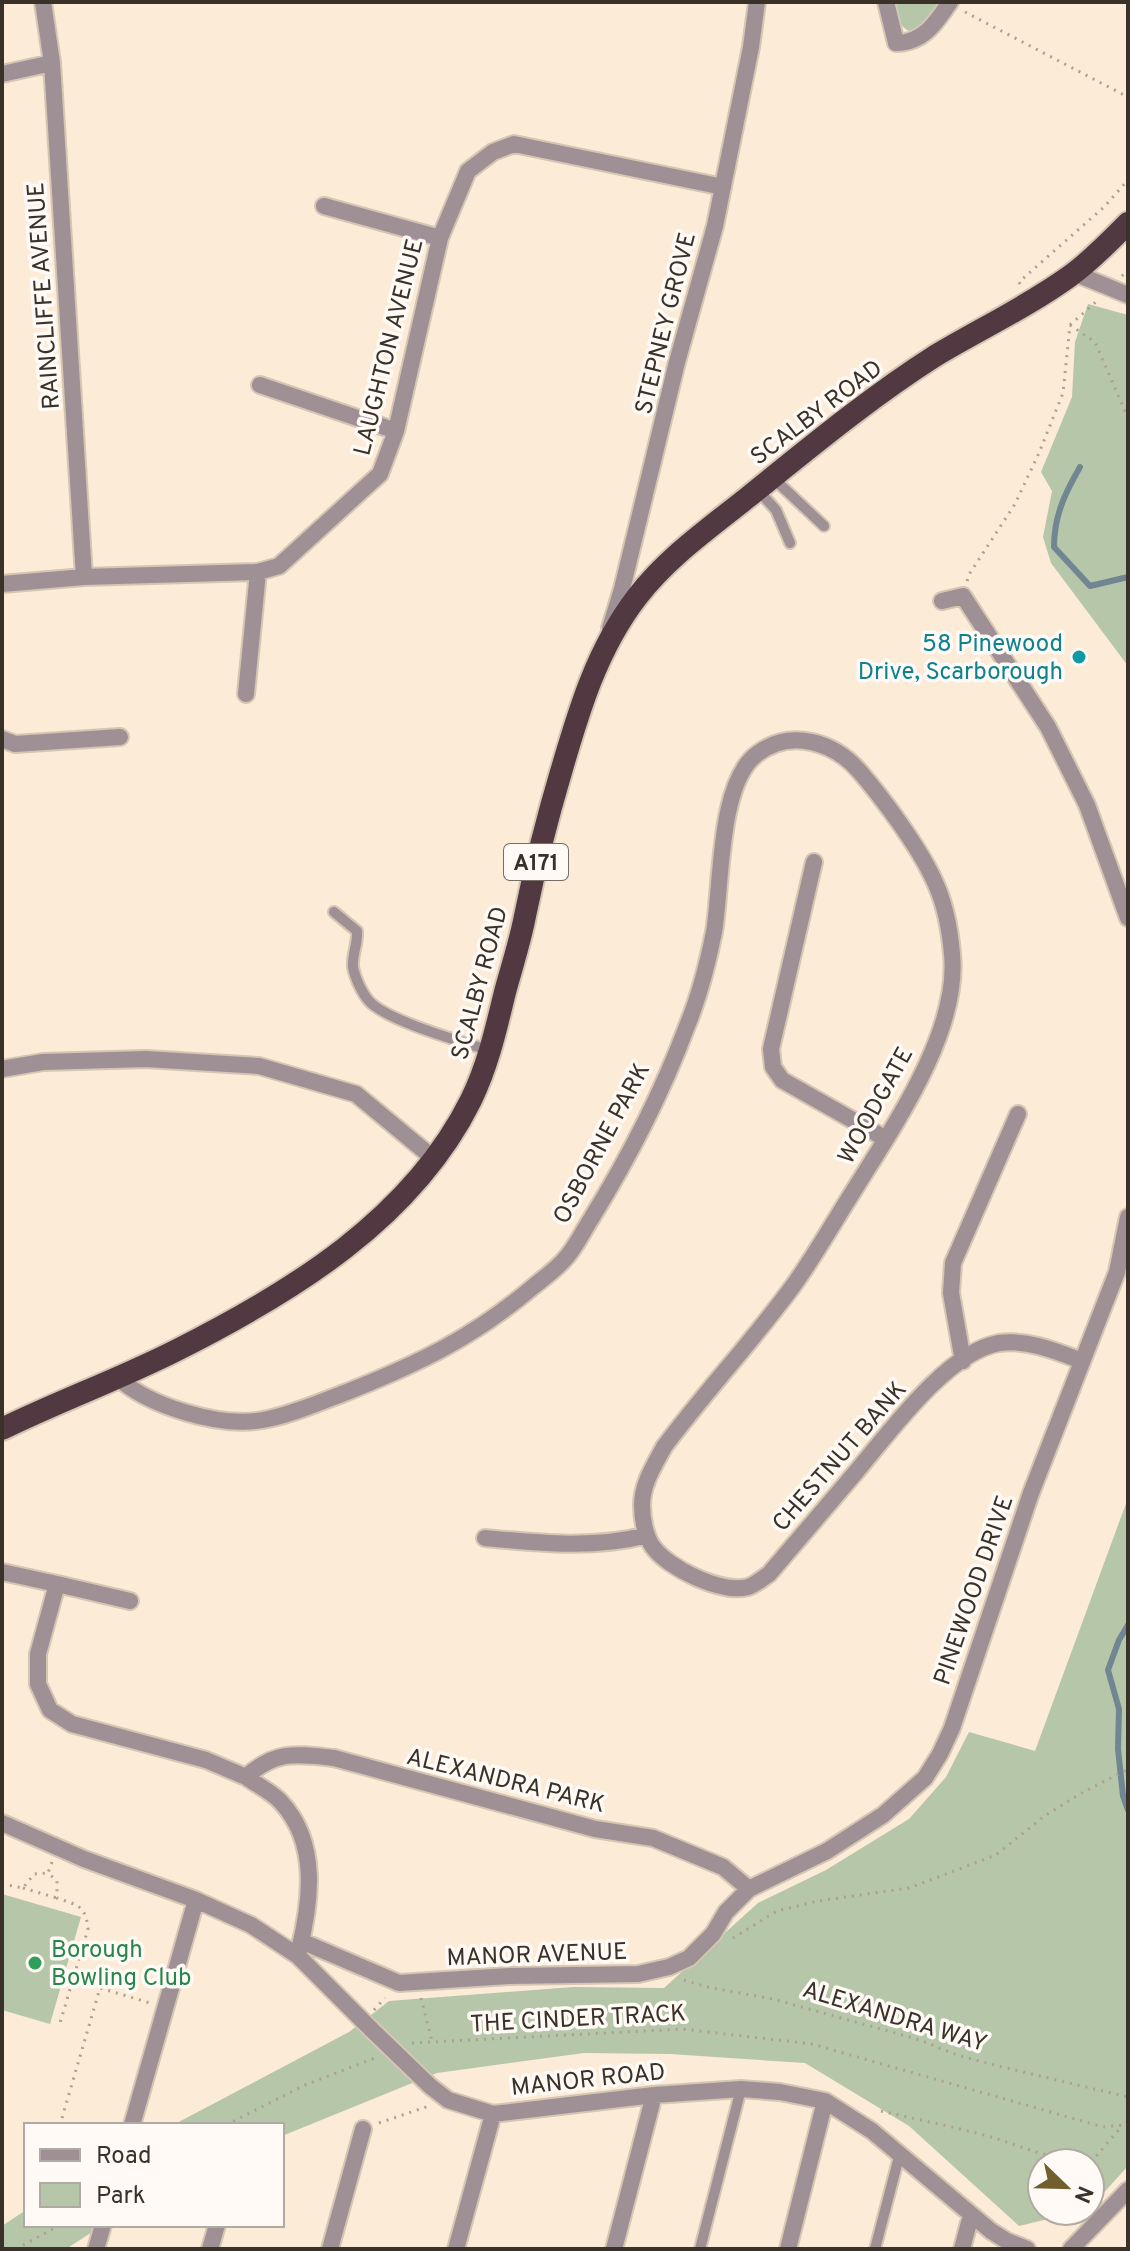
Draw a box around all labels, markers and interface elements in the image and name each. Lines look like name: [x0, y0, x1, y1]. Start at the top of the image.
street label: RAINCLIFFE AVENUE: [22, 181, 68, 411]
street label: STEPNEY GROVE: [630, 229, 704, 418]
street label: LAUGHTON AVENUE: [348, 236, 431, 459]
street label: SCALBY ROAD: [745, 354, 889, 473]
place label: 58 Pinewood Drive, Scarborough: [858, 630, 1063, 688]
marker: 58 Pinewood Drive, Scarborough: [1070, 648, 1088, 666]
road number: A171: [504, 844, 568, 880]
street label: SCALBY ROAD: [446, 904, 516, 1064]
street label: WOODGATE: [832, 1042, 921, 1170]
street label: OSBORNE PARK: [548, 1058, 658, 1230]
street label: CHESTNUT BANK: [767, 1376, 914, 1539]
street label: PINEWOOD DRIVE: [928, 1492, 1021, 1689]
street label: ALEXANDRA PARK: [403, 1743, 608, 1821]
place label: Borough Bowling Club: [51, 1936, 192, 1994]
street label: MANOR AVENUE: [446, 1938, 628, 1974]
marker: Borough Bowling Club: [26, 1954, 44, 1972]
street label: ALEXANDRA WAY: [799, 1976, 990, 2060]
street label: THE CINDER TRACK: [469, 1999, 687, 2041]
street label: MANOR ROAD: [509, 2058, 667, 2104]
legend: [24, 2123, 284, 2227]
text: Road: [96, 2142, 152, 2172]
north arrow: [1026, 2147, 1106, 2227]
text: N: [1067, 2181, 1098, 2206]
text: Park: [96, 2182, 146, 2212]

